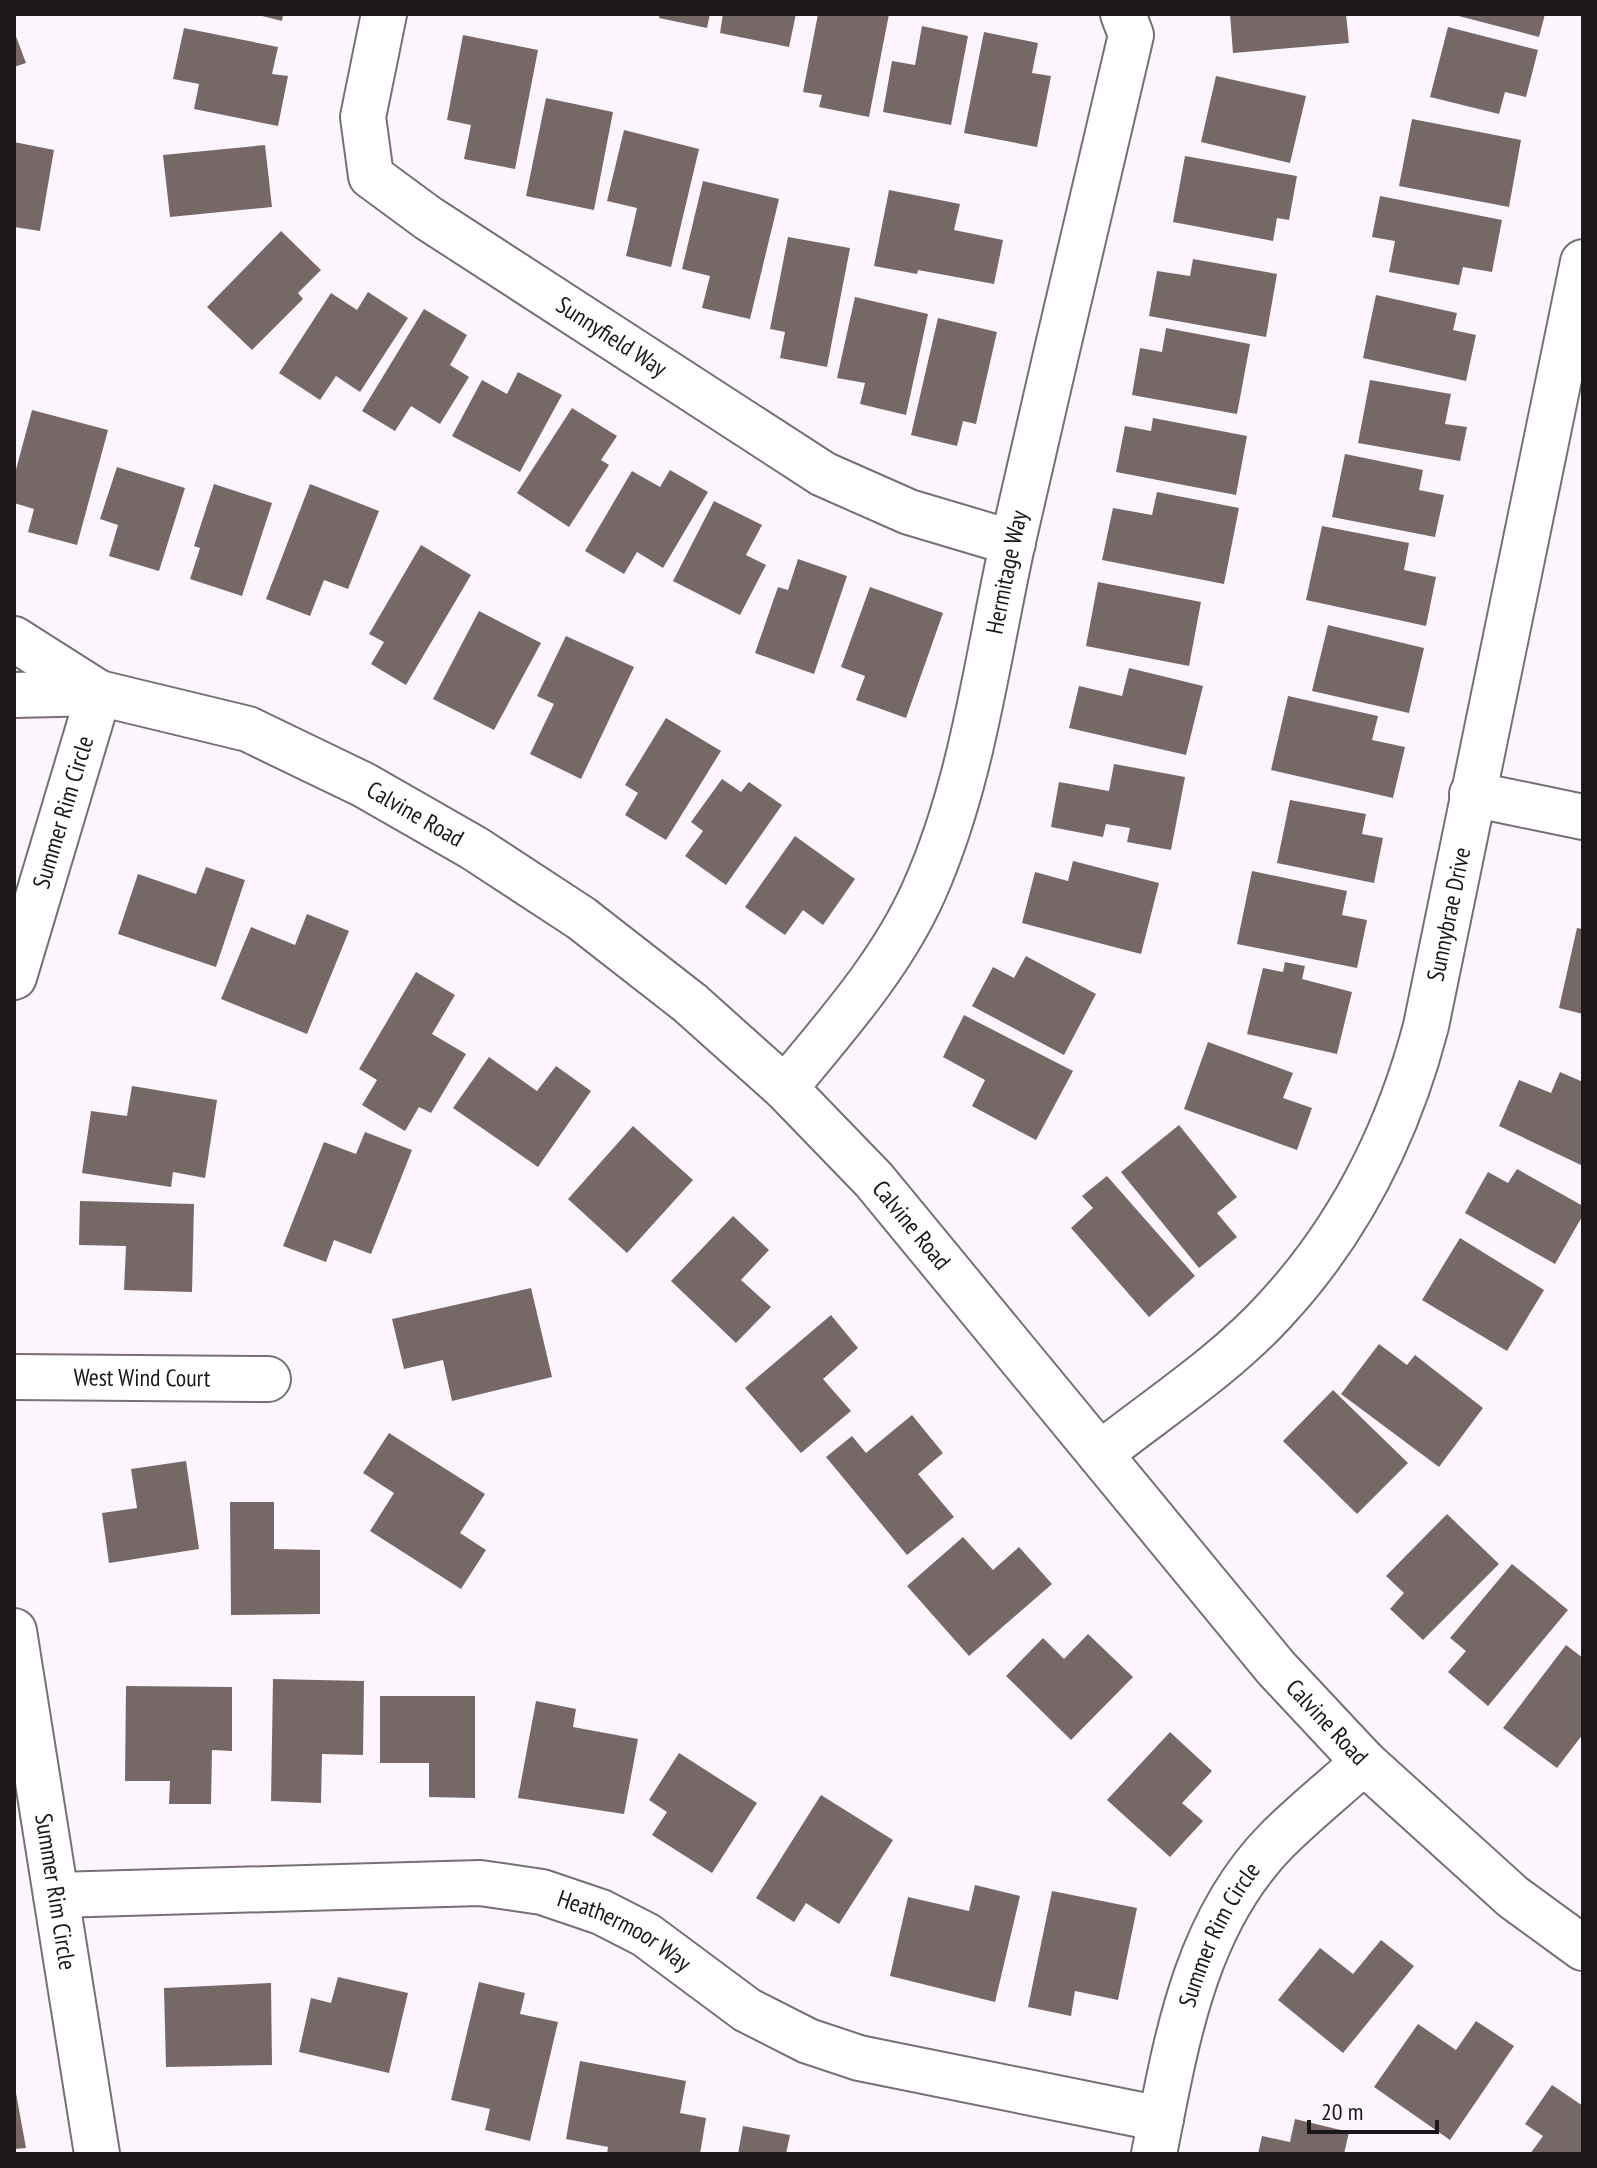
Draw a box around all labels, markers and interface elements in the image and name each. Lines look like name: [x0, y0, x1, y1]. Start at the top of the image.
street label: Sunnyfield Way: [550, 289, 673, 384]
street label: Hermitage Way: [979, 507, 1034, 636]
street label: Summer Rim Circle: [25, 732, 100, 892]
street label: Calvine Road: [361, 774, 469, 854]
street label: Sunnybrae Drive: [1420, 844, 1477, 984]
street label: Calvine Road: [866, 1174, 958, 1276]
street label: West Wind Court: [73, 1361, 211, 1394]
street label: Calvine Road: [1279, 1672, 1375, 1772]
street label: Summer Rim Circle: [28, 1811, 84, 1972]
street label: Summer Rim Circle: [1171, 1856, 1267, 2011]
street label: Heathermoor Way: [554, 1882, 697, 1978]
scale bar: [1309, 2084, 1437, 2134]
text: 20 m: [1321, 2096, 1363, 2127]

